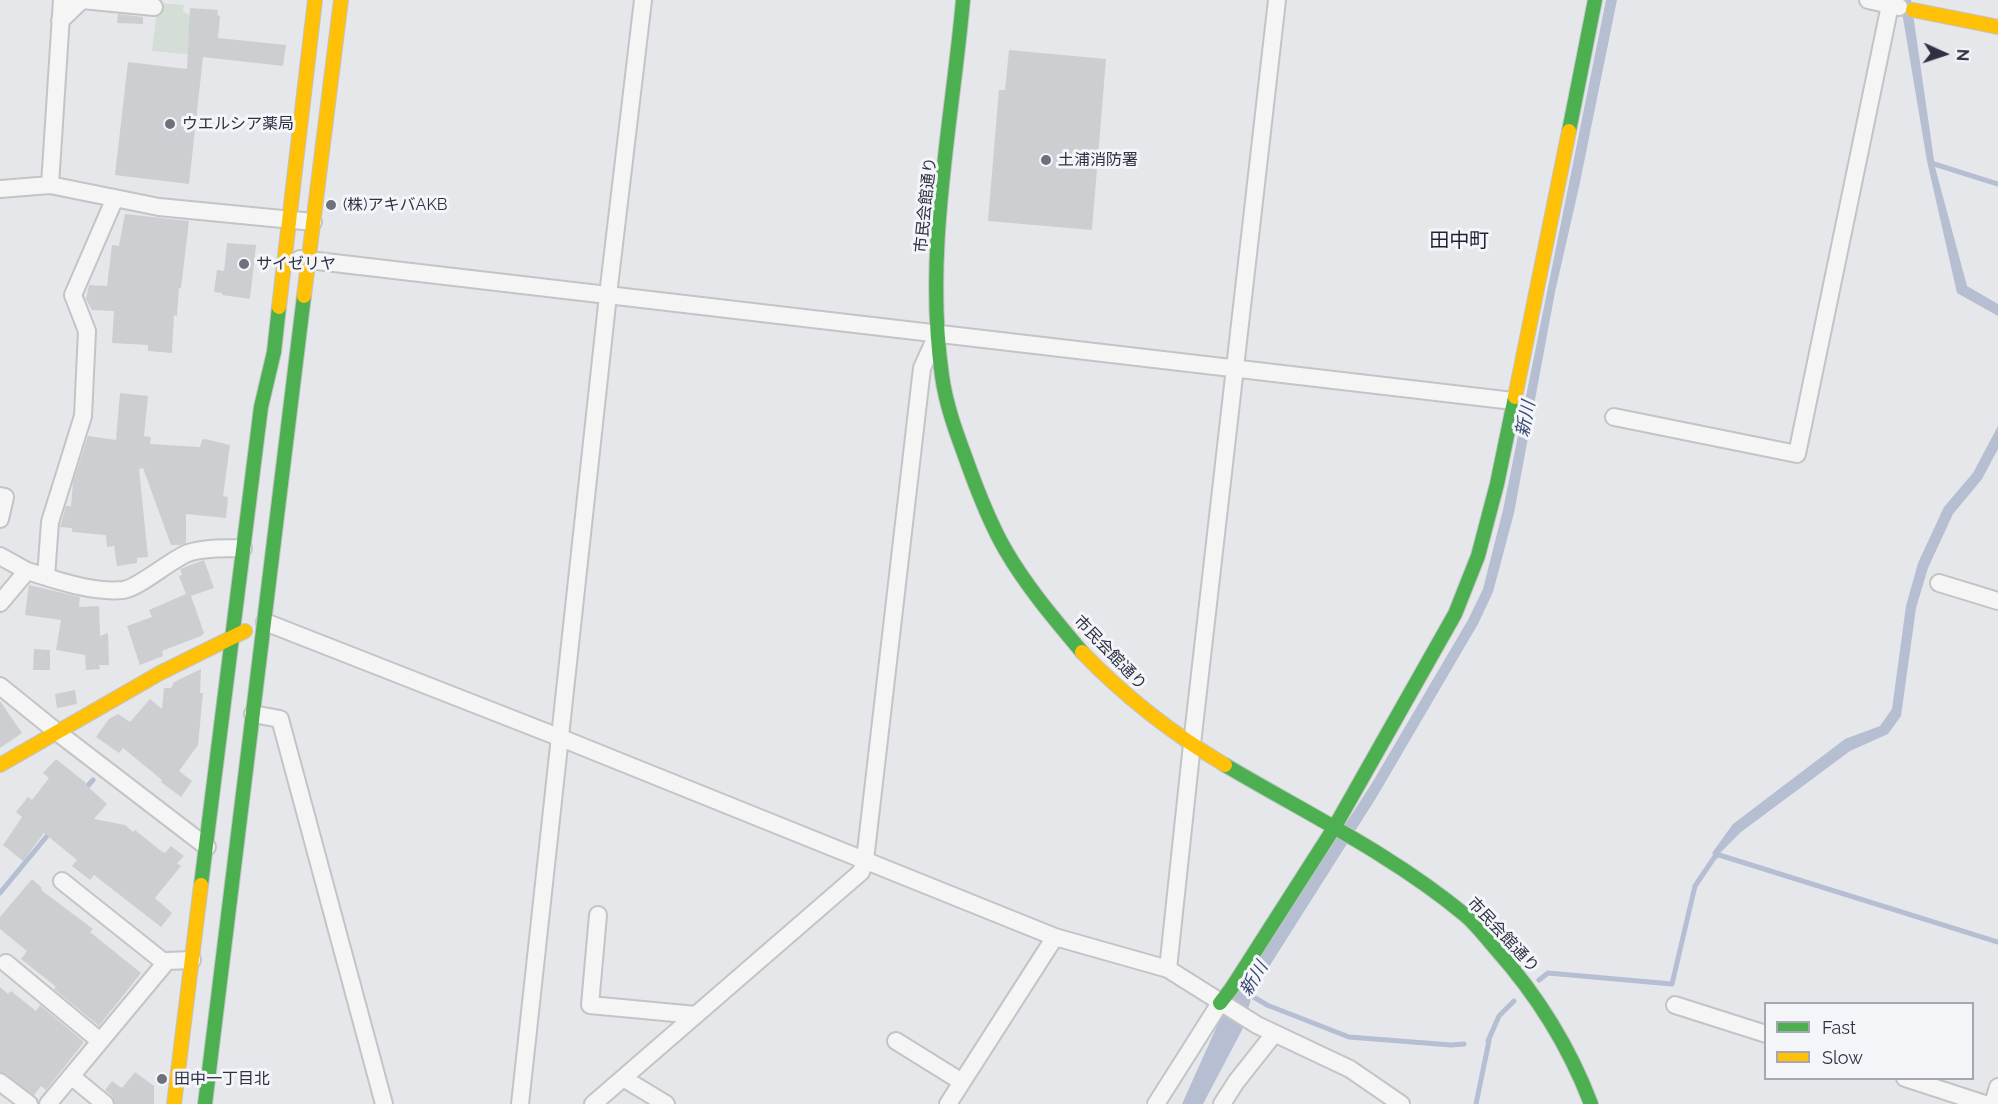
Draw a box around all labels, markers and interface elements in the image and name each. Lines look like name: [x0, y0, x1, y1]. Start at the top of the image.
north arrow: [1914, 24, 1974, 84]
text: N: [1953, 48, 1972, 62]
place label: ウエルシア薬局: [182, 114, 294, 134]
marker: ウエルシア薬局: [163, 117, 177, 131]
place label: 土浦消防署: [1058, 150, 1138, 170]
marker: 土浦消防署: [1039, 153, 1053, 167]
street label: 市民会館通り: [911, 156, 941, 254]
place label: (株)アキバAKB: [343, 195, 447, 215]
marker: (株)アキバAKB: [324, 198, 338, 212]
district label: 田中町: [1429, 229, 1489, 253]
place label: サイゼリヤ: [256, 254, 336, 274]
marker: サイゼリヤ: [237, 257, 251, 271]
water label: 新川: [1512, 399, 1540, 439]
street label: 市民会館通り: [1070, 612, 1150, 694]
street label: 市民会館通り: [1463, 893, 1543, 977]
water label: 新川: [1235, 958, 1273, 1000]
legend: [1764, 1002, 1974, 1080]
text: Fast: [1822, 1017, 1856, 1038]
text: Slow: [1822, 1047, 1863, 1068]
place label: 田中一丁目北: [174, 1069, 270, 1089]
marker: 田中一丁目北: [155, 1072, 169, 1086]

